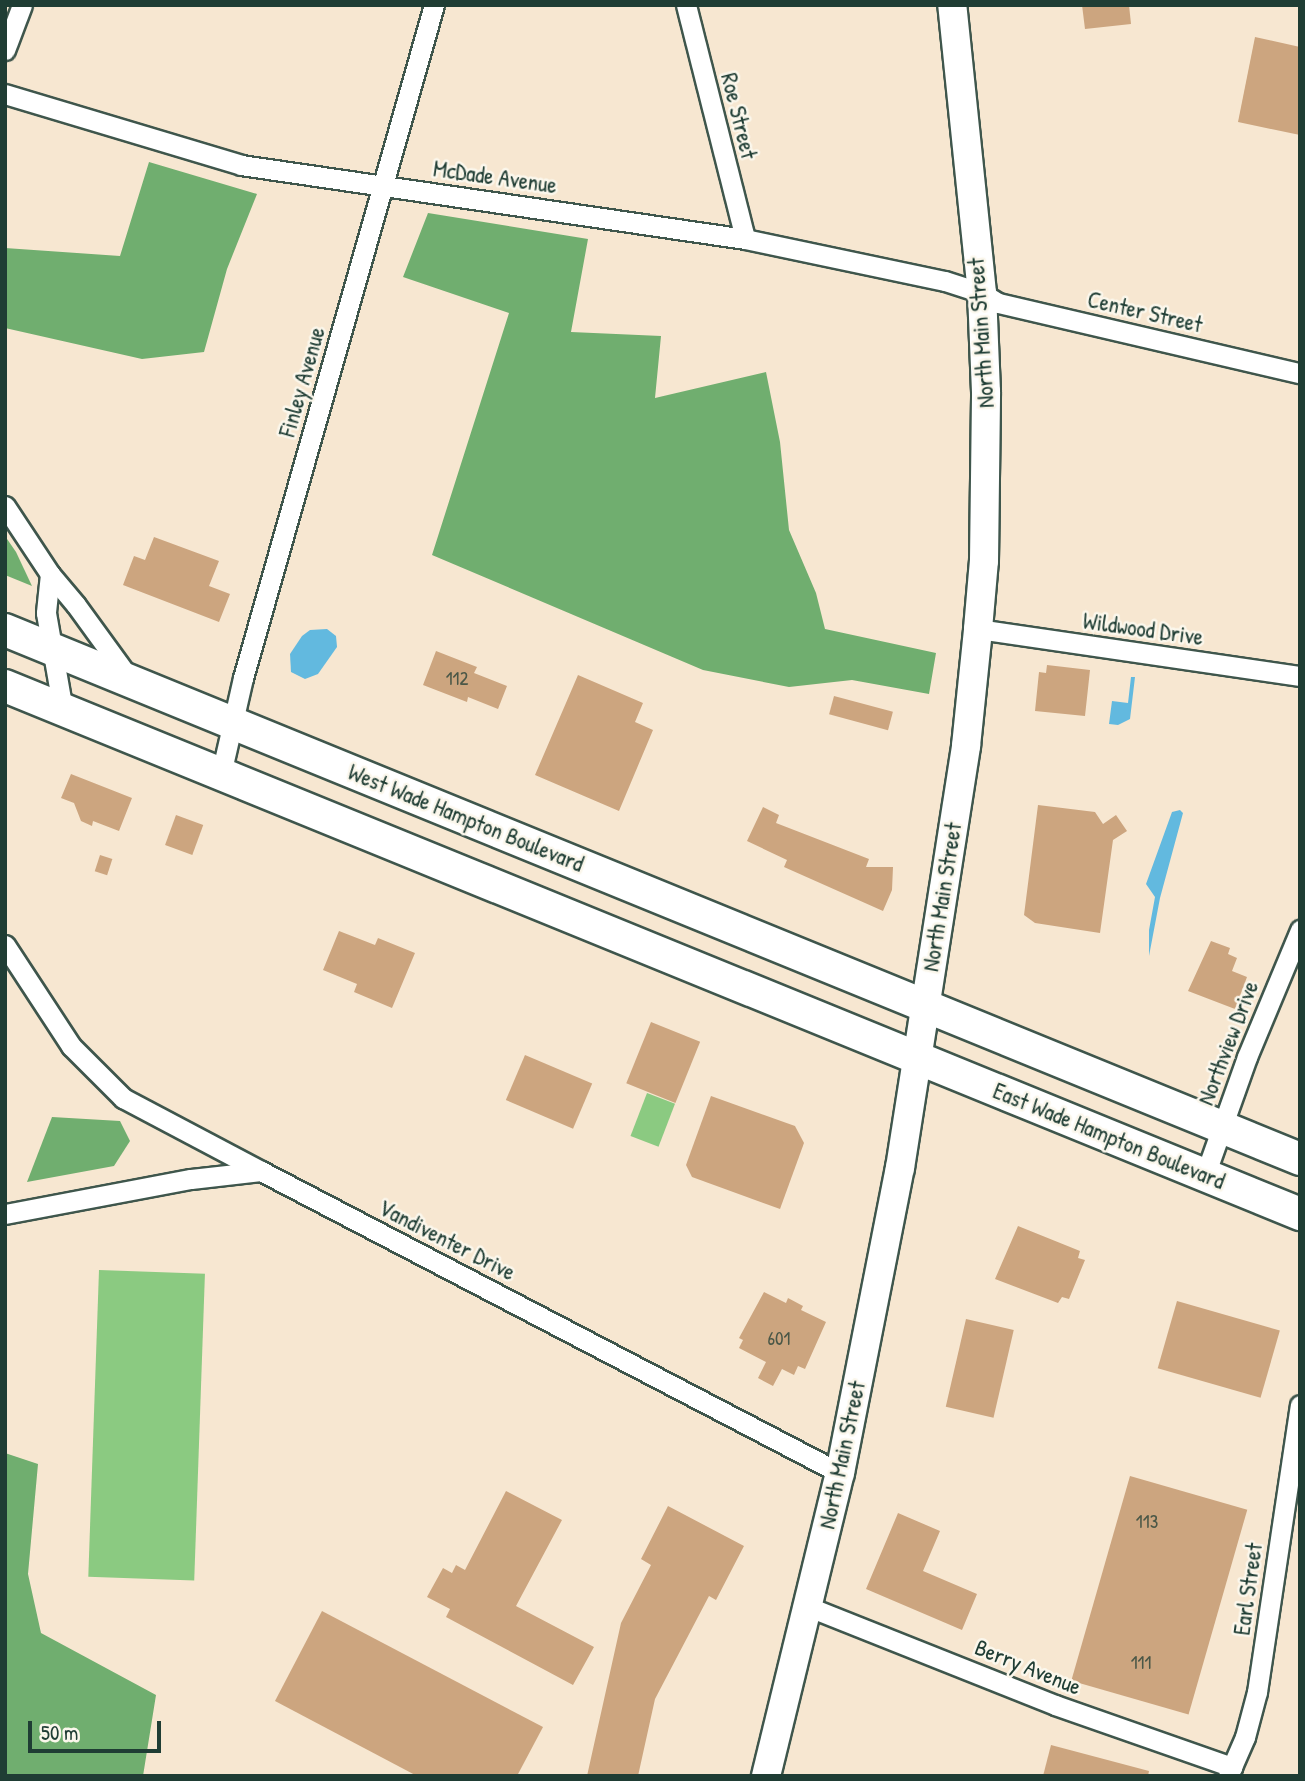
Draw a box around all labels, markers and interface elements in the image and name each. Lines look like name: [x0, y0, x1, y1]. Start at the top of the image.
street label: Roe Street: [715, 70, 763, 162]
street label: McDade Avenue: [432, 155, 558, 199]
street label: North Main Street: [962, 257, 1000, 409]
street label: Center Street: [1085, 285, 1205, 339]
street label: Finley Avenue: [273, 324, 331, 440]
street label: Wildwood Drive: [1081, 607, 1205, 651]
house number: 112: [446, 668, 468, 690]
street label: West Wade Hampton Boulevard: [344, 758, 588, 878]
street label: North Main Street: [917, 821, 967, 973]
street label: Northview Drive: [1192, 977, 1264, 1109]
street label: East Wade Hampton Boulevard: [989, 1077, 1229, 1195]
street label: Vandiventer Drive: [374, 1194, 520, 1286]
house number: 601: [768, 1328, 790, 1350]
street label: North Main Street: [813, 1379, 871, 1531]
house number: 113: [1136, 1511, 1158, 1533]
street label: Earl Street: [1228, 1541, 1268, 1637]
street label: Berry Avenue: [971, 1633, 1085, 1701]
house number: 111: [1131, 1652, 1151, 1674]
scale bar: [32, 1708, 164, 1752]
text: 50 m: [41, 1718, 78, 1747]

